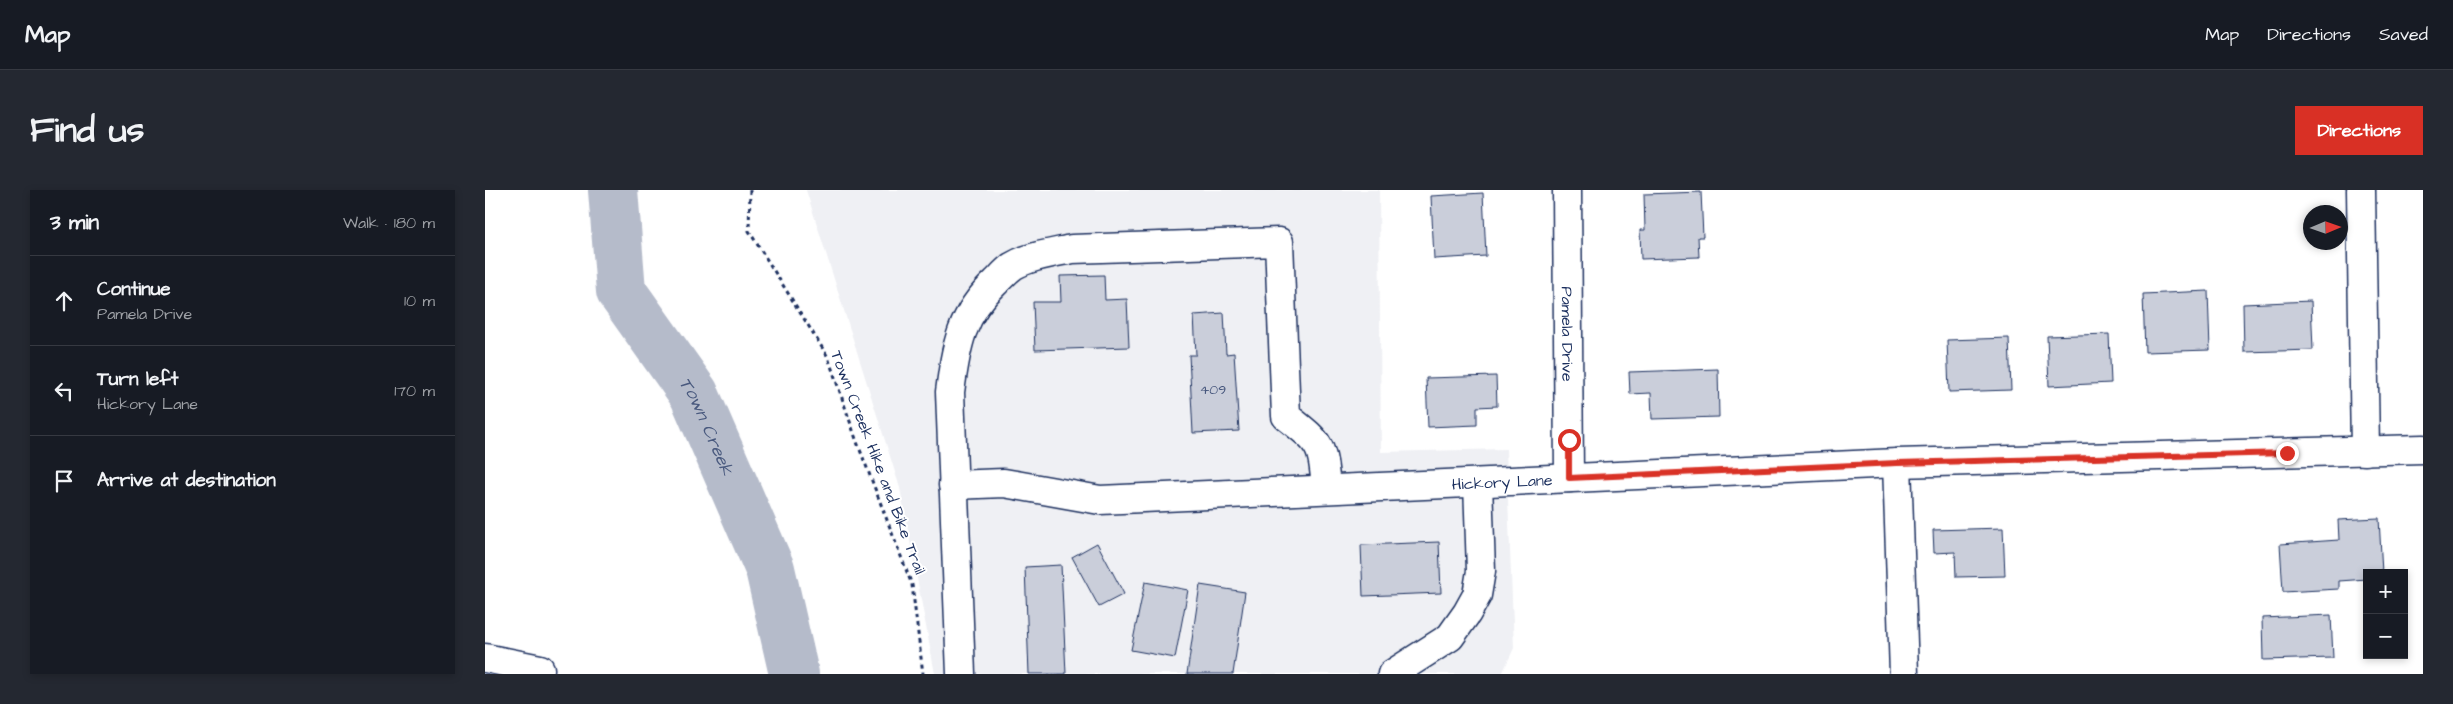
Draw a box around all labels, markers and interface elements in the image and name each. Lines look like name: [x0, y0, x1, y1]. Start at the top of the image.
text: Map: [25, 18, 70, 52]
text: Map: [2205, 22, 2239, 47]
text: Directions: [2267, 22, 2351, 47]
text: Saved: [2379, 22, 2428, 47]
text: Find us: [30, 106, 144, 155]
button: Directions: [2295, 106, 2423, 155]
north arrow: [2303, 205, 2348, 250]
text: 3 min: [50, 208, 99, 237]
text: Walk · 180 m: [343, 212, 435, 234]
text: Continue: [97, 276, 171, 303]
street label: Pamela Drive: [1556, 286, 1578, 382]
icon: ahead: [50, 287, 78, 315]
text: 10 m: [404, 290, 435, 312]
text: Pamela Drive: [97, 303, 192, 325]
street label: Town Creek Hike and Bike Trail: [825, 347, 931, 578]
text: Turn left: [97, 366, 178, 393]
water label: Town Creek: [673, 372, 740, 480]
icon: left: [50, 377, 78, 405]
text: 170 m: [394, 380, 435, 402]
house number: 409: [1200, 380, 1226, 400]
text: Hickory Lane: [97, 393, 198, 415]
route start: [1558, 429, 1581, 452]
route end: [2276, 442, 2299, 465]
icon: arrive: [50, 467, 78, 495]
text: Arrive at destination: [97, 467, 276, 494]
street label: Hickory Lane: [1451, 469, 1553, 496]
map controls: [2363, 569, 2408, 659]
button: +: [2363, 569, 2408, 614]
button: −: [2363, 614, 2408, 659]

